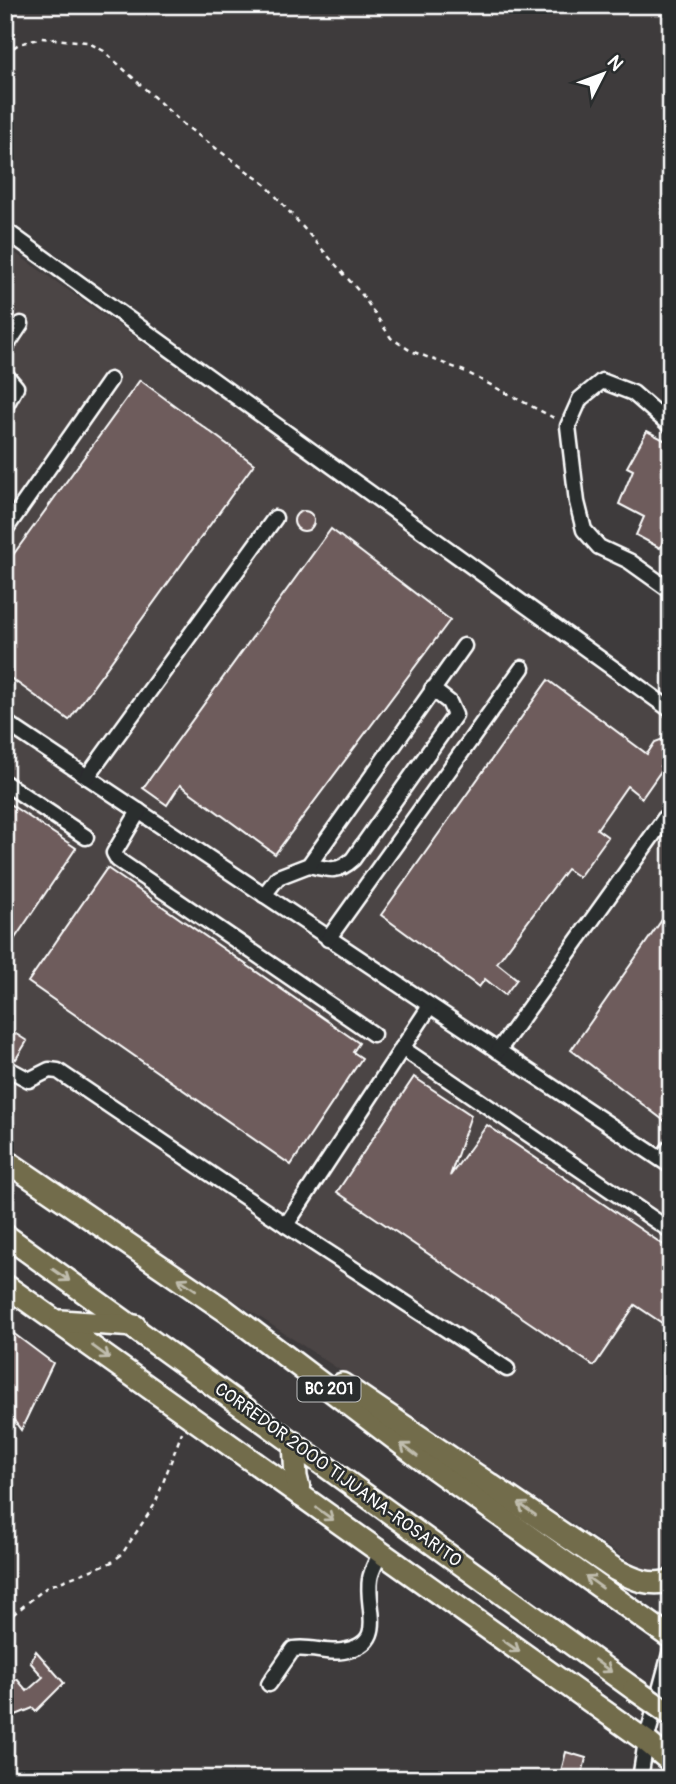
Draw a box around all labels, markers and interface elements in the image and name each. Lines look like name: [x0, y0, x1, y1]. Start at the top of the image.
north arrow: [568, 38, 638, 108]
text: N: [602, 50, 628, 76]
one-way arrow: [51, 1268, 70, 1282]
one-way arrow: [178, 1277, 197, 1291]
one-way arrow: [91, 1345, 110, 1360]
road number: BC 201: [298, 1376, 360, 1401]
street label: CORREDOR 2000 TIJUANA-ROSARITO: [210, 1378, 466, 1572]
one-way arrow: [400, 1442, 418, 1457]
one-way arrow: [518, 1502, 537, 1516]
one-way arrow: [315, 1507, 334, 1521]
one-way arrow: [585, 1574, 604, 1589]
one-way arrow: [501, 1639, 520, 1653]
one-way arrow: [593, 1659, 612, 1674]

